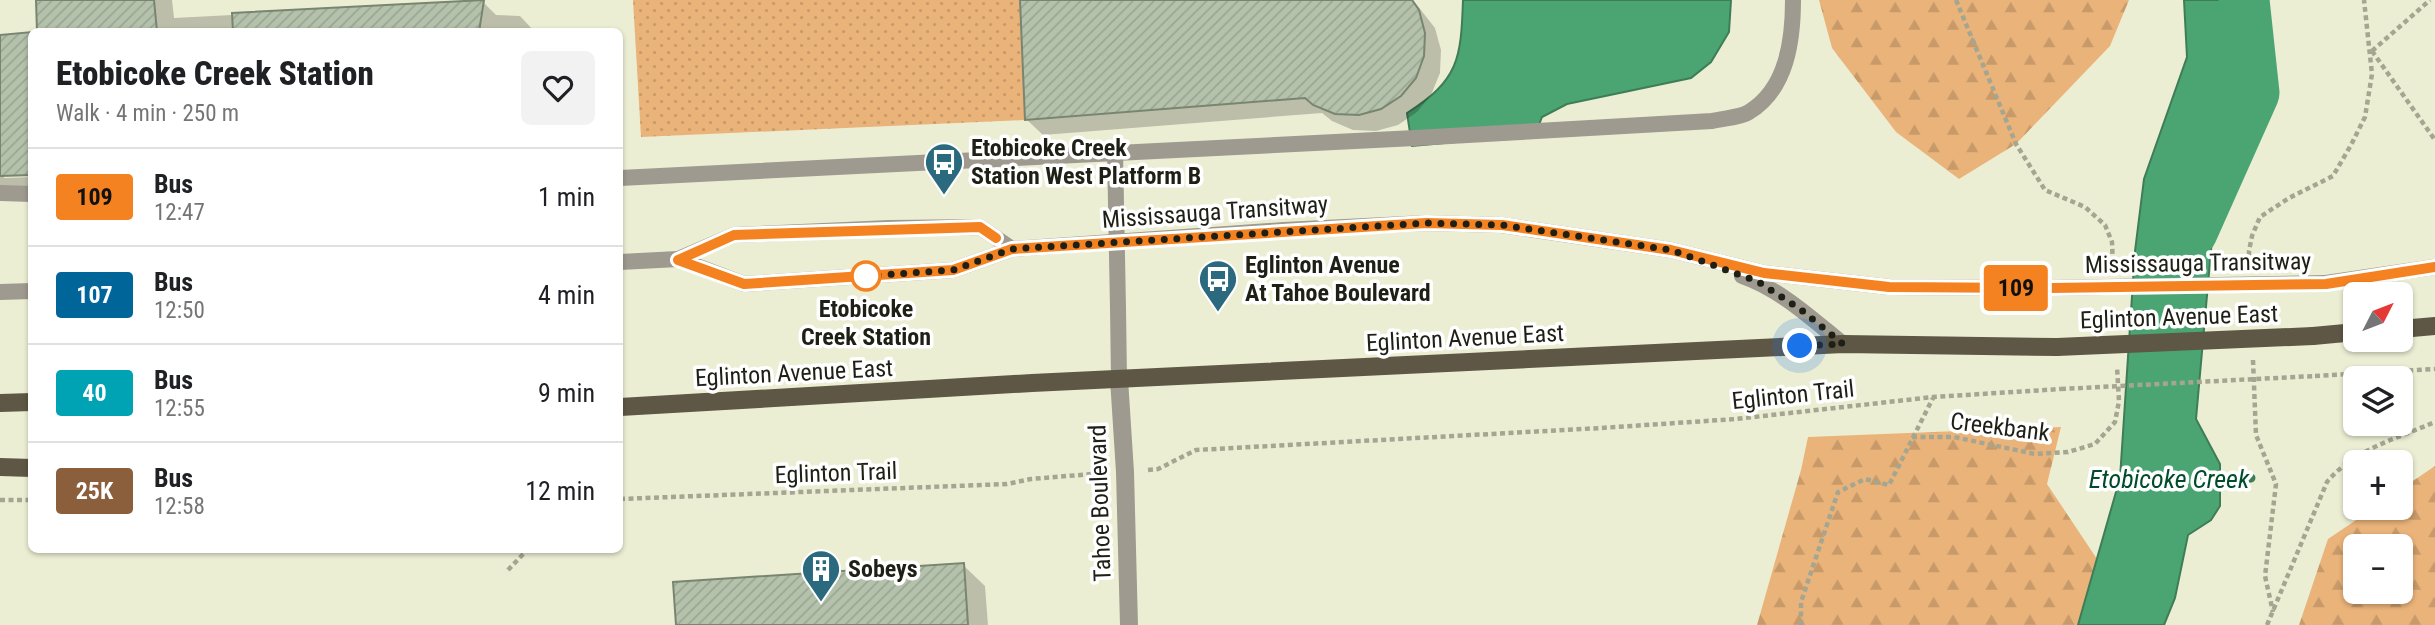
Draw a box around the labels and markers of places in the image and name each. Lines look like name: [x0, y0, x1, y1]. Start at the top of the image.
place label: Etobicoke Creek Station West Platform B: [971, 134, 1201, 190]
bus stop icon: Etobicoke Creek Station West Platform B: [923, 141, 965, 196]
place label: Eglinton Avenue At Tahoe Boulevard: [1245, 251, 1431, 307]
bus stop icon: Eglinton Avenue At Tahoe Boulevard: [1197, 258, 1239, 313]
marker: Etobicoke Creek Station: [851, 261, 881, 291]
place label: Etobicoke Creek Station: [801, 295, 931, 351]
building icon: Sobeys: [800, 548, 842, 603]
place label: Sobeys: [848, 555, 918, 583]

